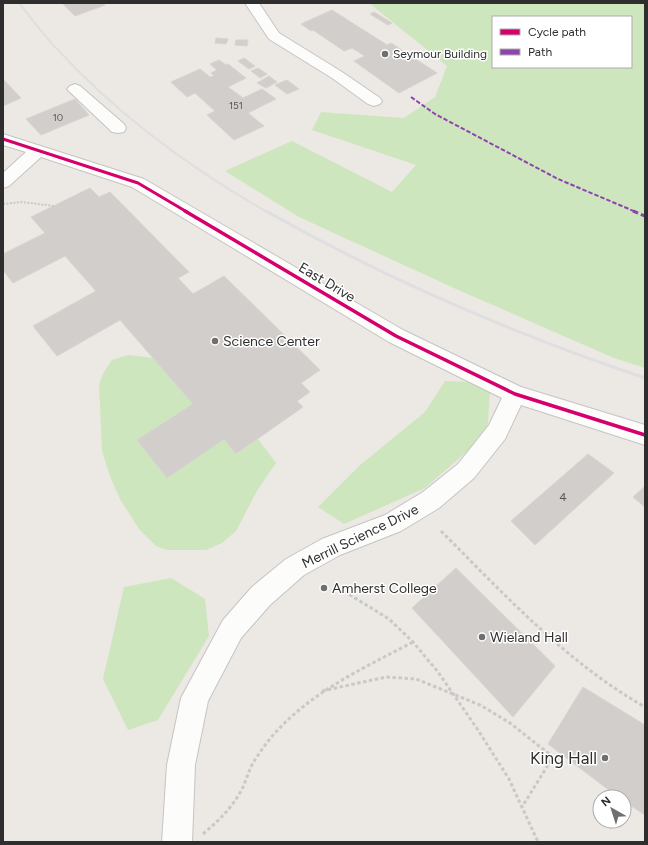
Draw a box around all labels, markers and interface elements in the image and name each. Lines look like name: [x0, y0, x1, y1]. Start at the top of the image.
legend: [492, 16, 632, 68]
text: Cycle path: [528, 25, 586, 39]
text: Path: [528, 45, 552, 59]
place label: Seymour Building: [393, 47, 487, 61]
marker: Seymour Building: [380, 49, 390, 59]
house number: 151: [229, 99, 243, 112]
house number: 10: [53, 111, 63, 124]
street label: East Drive: [295, 259, 358, 306]
place label: Science Center: [223, 333, 320, 350]
marker: Science Center: [210, 336, 220, 346]
house number: 4: [559, 490, 567, 504]
street label: Merrill Science Drive: [299, 501, 422, 572]
place label: Amherst College: [332, 580, 437, 597]
marker: Amherst College: [319, 583, 329, 593]
place label: Wieland Hall: [490, 629, 568, 646]
marker: Wieland Hall: [477, 632, 487, 642]
place label: King Hall: [530, 748, 597, 768]
marker: King Hall: [600, 753, 610, 763]
north arrow: [592, 789, 632, 829]
text: N: [599, 794, 613, 809]

